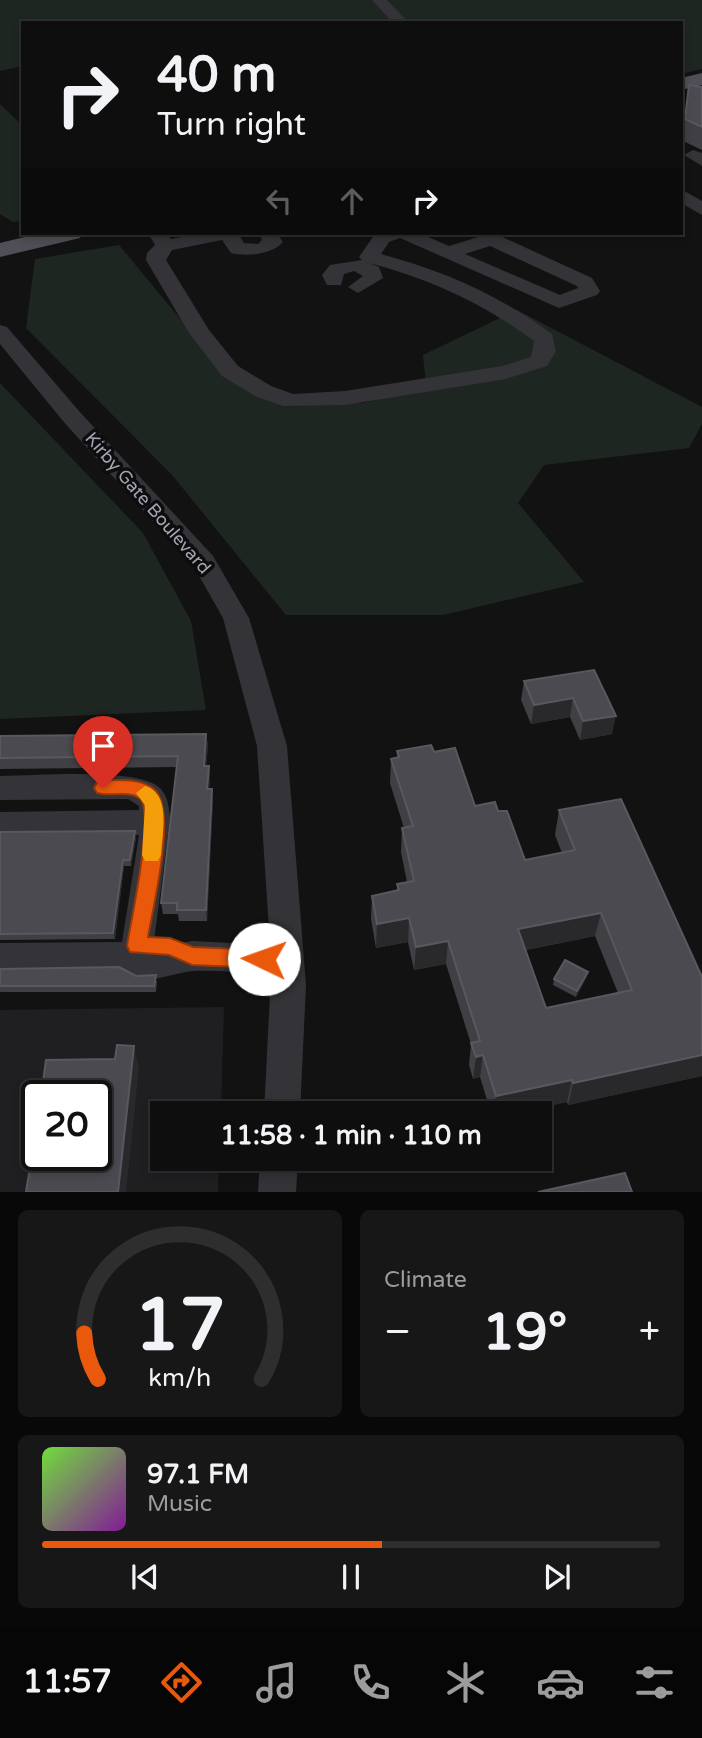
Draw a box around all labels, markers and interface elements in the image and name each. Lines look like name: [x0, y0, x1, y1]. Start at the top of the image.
text: 40 m: [157, 46, 276, 105]
icon: right: [42, 49, 133, 140]
text: Turn right: [157, 106, 306, 144]
icon: left: [260, 182, 298, 220]
icon: ahead: [333, 182, 371, 220]
icon: right: [406, 182, 444, 220]
street label: Kirby Gate Boulevard: [80, 428, 216, 578]
pin: [73, 716, 133, 788]
icon: arrive: [84, 727, 122, 765]
position arrow: [227, 922, 301, 996]
speed limit sign: 20: [21, 1080, 112, 1171]
text: 11:58 · 1 min · 110 m: [220, 1120, 482, 1151]
text: Climate: [384, 1266, 467, 1294]
text: 17: [134, 1283, 226, 1371]
text: 19°: [482, 1301, 567, 1364]
text: −: [384, 1309, 411, 1355]
text: +: [639, 1309, 660, 1355]
text: km/h: [149, 1363, 211, 1393]
text: 97.1 FM: [147, 1459, 249, 1490]
text: Music: [147, 1490, 212, 1518]
icon: previous: [126, 1558, 164, 1596]
icon: pause: [332, 1558, 370, 1596]
icon: next: [538, 1558, 576, 1596]
icon: directions: [157, 1658, 206, 1707]
icon: music: [252, 1658, 301, 1707]
icon: phone: [346, 1658, 395, 1707]
icon: climate: [441, 1658, 490, 1707]
icon: car: [536, 1658, 585, 1707]
icon: filters: [630, 1658, 679, 1707]
text: 11:57: [23, 1663, 112, 1701]

